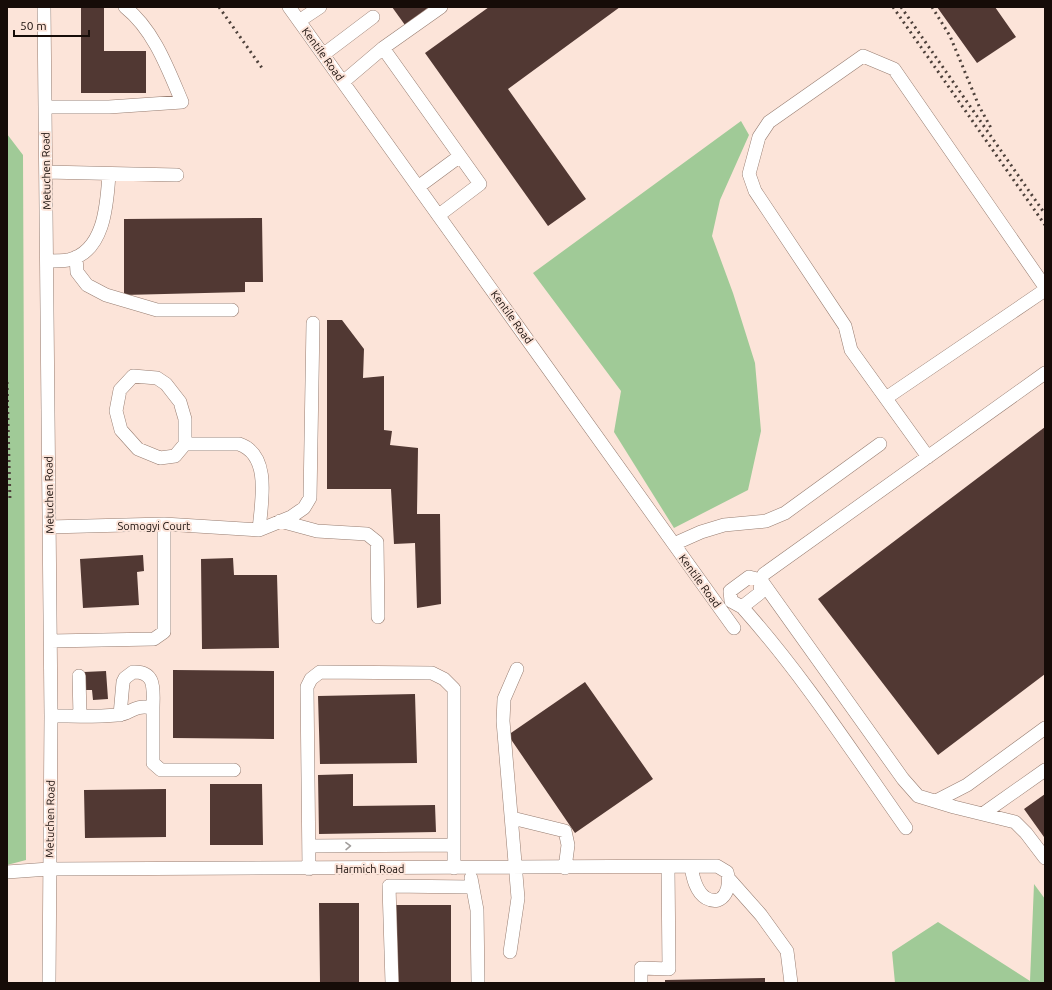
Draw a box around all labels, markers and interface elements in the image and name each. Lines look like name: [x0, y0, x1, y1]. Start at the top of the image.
scale bar: [14, 12, 89, 38]
text: 50 m: [20, 19, 47, 32]
street label: Kentile Road: [300, 25, 346, 83]
street label: Metuchen Road: [39, 132, 53, 210]
street label: Kentile Road: [489, 288, 535, 346]
street label: Metuchen Road: [42, 456, 56, 534]
street label: Somogyi Court: [118, 520, 191, 532]
street label: Kentile Road: [677, 552, 723, 610]
street label: Metuchen Road: [43, 780, 57, 858]
one-way arrow: [345, 842, 351, 850]
street label: Harmich Road: [336, 863, 404, 875]

